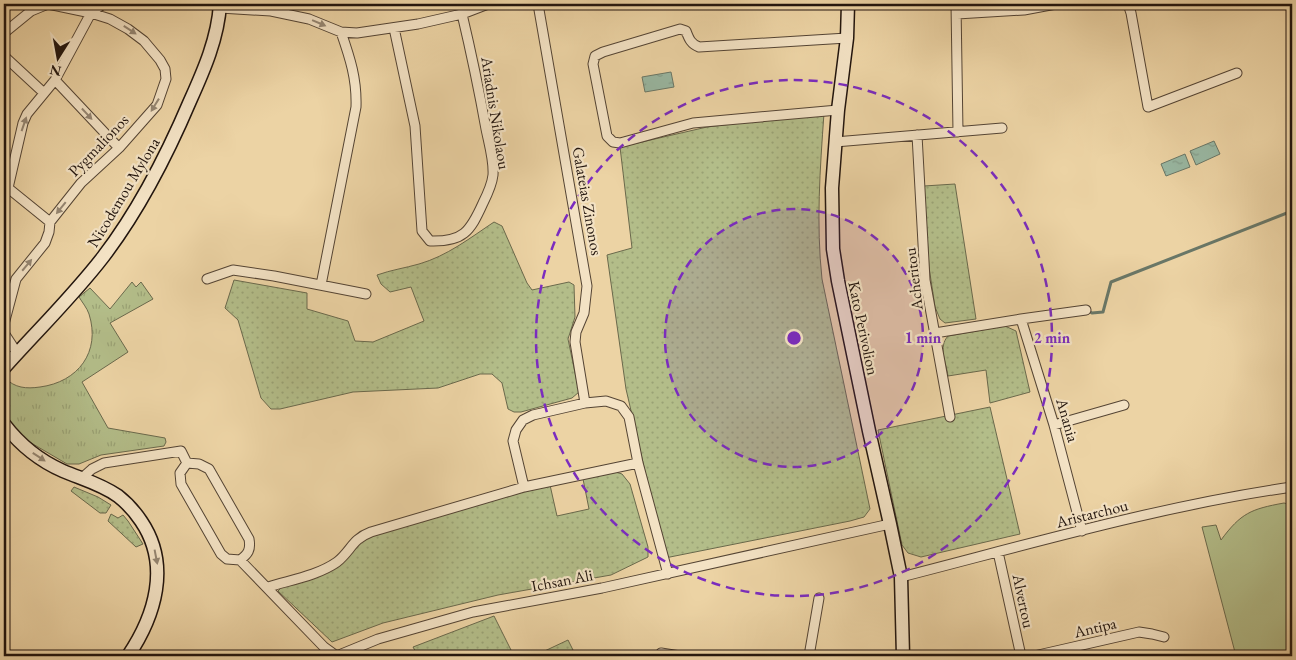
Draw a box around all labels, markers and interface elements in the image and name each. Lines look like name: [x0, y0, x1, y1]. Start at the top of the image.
one-way arrow: [312, 20, 326, 28]
one-way arrow: [123, 26, 136, 35]
north arrow: [32, 32, 82, 82]
street label: Ariadnis Nikolaou: [476, 54, 515, 172]
text: N: [48, 61, 63, 81]
one-way arrow: [150, 98, 159, 111]
one-way arrow: [81, 107, 93, 119]
street label: Pygmalionos: [63, 110, 133, 181]
one-way arrow: [20, 116, 28, 131]
street label: Nicodemou Mylona: [82, 133, 165, 251]
street label: Galateias Zinonos: [568, 145, 607, 257]
one-way arrow: [55, 201, 67, 213]
street label: Acheritou: [899, 246, 928, 312]
one-way arrow: [21, 259, 32, 272]
street label: Kato Perivolion: [843, 279, 884, 377]
text: 1 min: [905, 328, 942, 347]
text: 2 min: [1034, 328, 1071, 347]
centre of rings: [785, 329, 803, 347]
street label: Anania: [1051, 395, 1084, 445]
one-way arrow: [32, 452, 45, 462]
street label: Aristarchou: [1053, 494, 1131, 533]
one-way arrow: [153, 550, 161, 566]
street label: Ichsan Ali: [530, 564, 595, 597]
street label: Alvertou: [1007, 571, 1040, 630]
street label: Antipa: [1071, 612, 1119, 643]

